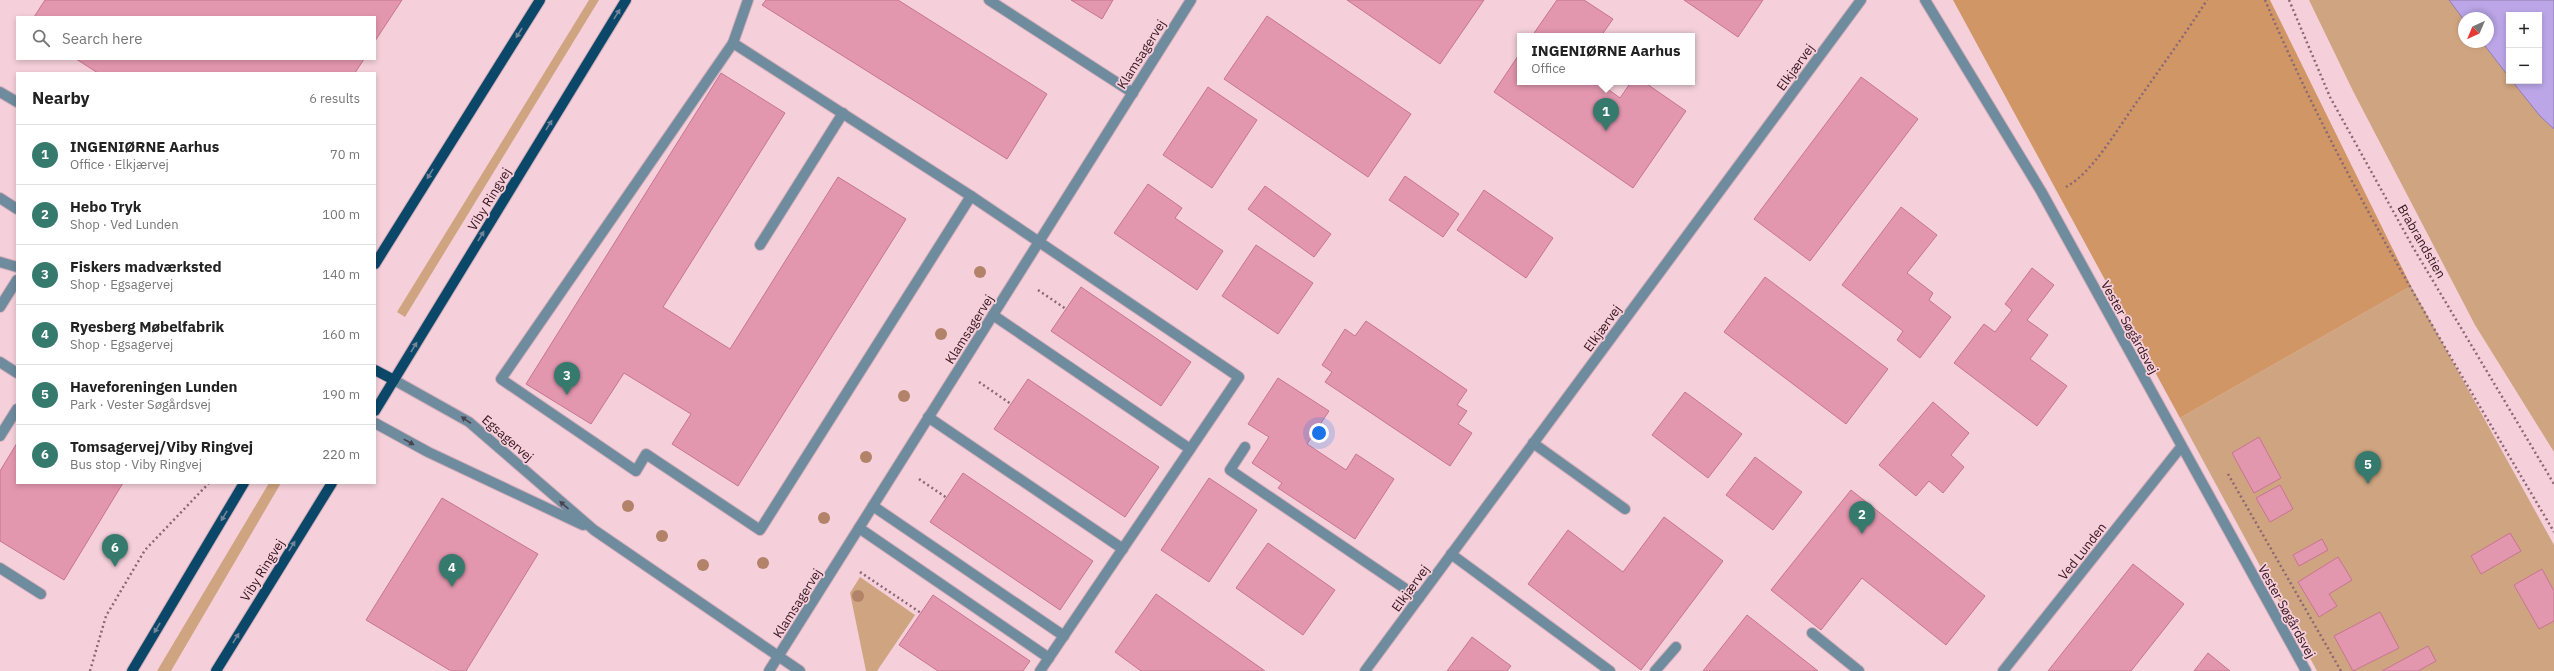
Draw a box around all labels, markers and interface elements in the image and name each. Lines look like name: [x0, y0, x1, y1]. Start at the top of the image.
one-way arrow: [613, 9, 621, 19]
north arrow: [2458, 12, 2494, 48]
map controls: [2506, 12, 2542, 84]
button: +: [2506, 12, 2542, 48]
search box: [16, 16, 376, 60]
street label: Klamsagervej: [1113, 16, 1170, 92]
icon: search: [30, 27, 52, 49]
one-way arrow: [515, 28, 523, 38]
text: Search here: [62, 29, 142, 48]
popup: [1517, 33, 1695, 85]
street label: Elkjærvej: [1773, 40, 1818, 94]
text: INGENIØRNE Aarhus: [1531, 41, 1681, 60]
button: −: [2506, 48, 2542, 84]
text: Office: [1531, 60, 1566, 77]
text: Nearby: [32, 87, 90, 109]
text: 6 results: [309, 90, 360, 107]
pin: 1: [1593, 98, 1619, 131]
one-way arrow: [545, 120, 553, 130]
text: INGENIØRNE Aarhus: [70, 137, 219, 156]
text: 1: [41, 146, 49, 163]
text: 70 m: [330, 146, 360, 163]
text: Office · Elkjærvej: [70, 156, 169, 173]
street label: Viby Ringvej: [464, 165, 515, 234]
one-way arrow: [426, 169, 434, 179]
text: Hebo Tryk: [70, 197, 141, 216]
street label: Brabrandstien: [2393, 201, 2450, 281]
text: 2: [41, 206, 49, 223]
text: 100 m: [322, 206, 360, 223]
text: Shop · Ved Lunden: [70, 216, 179, 233]
one-way arrow: [478, 230, 485, 242]
text: Fiskers madværksted: [70, 257, 222, 276]
text: 3: [41, 266, 49, 283]
text: 140 m: [322, 266, 360, 283]
text: Shop · Egsagervej: [70, 276, 173, 293]
street label: Vester Søgårdsvej: [2097, 278, 2162, 377]
street label: Klamsagervej: [941, 291, 998, 367]
street label: Elkjærvej: [1580, 301, 1625, 355]
text: Ryesberg Møbelfabrik: [70, 317, 224, 336]
text: 4: [41, 326, 49, 343]
text: 160 m: [322, 326, 360, 343]
text: Shop · Egsagervej: [70, 336, 173, 353]
one-way arrow: [410, 342, 418, 352]
pin: 3: [554, 362, 580, 395]
text: Haveforeningen Lunden: [70, 377, 237, 396]
text: 5: [41, 386, 49, 403]
text: 190 m: [322, 386, 360, 403]
text: Park · Vester Søgårdsvej: [70, 396, 211, 413]
street label: Egsagervej: [478, 411, 537, 466]
one-way arrow: [460, 416, 471, 424]
your location: [1309, 423, 1329, 443]
text: Tomsagervej/Viby Ringvej: [70, 437, 253, 456]
one-way arrow: [403, 438, 415, 445]
text: 6: [41, 446, 49, 463]
text: 220 m: [322, 446, 360, 463]
pin: 5: [2355, 451, 2381, 484]
text: Bus stop · Viby Ringvej: [70, 456, 202, 473]
one-way arrow: [559, 500, 570, 509]
pin: 2: [1849, 501, 1875, 534]
one-way arrow: [221, 510, 228, 522]
street label: Ved Lunden: [2055, 519, 2110, 584]
pin: 6: [102, 534, 128, 567]
street label: Viby Ringvej: [236, 536, 288, 605]
one-way arrow: [288, 541, 296, 551]
pin: 4: [439, 554, 465, 587]
street label: Elkjærvej: [1388, 561, 1433, 615]
street label: Vester Søgårdsvej: [2254, 562, 2319, 661]
street label: Klamsagervej: [769, 565, 826, 641]
one-way arrow: [154, 622, 161, 634]
one-way arrow: [232, 633, 240, 643]

